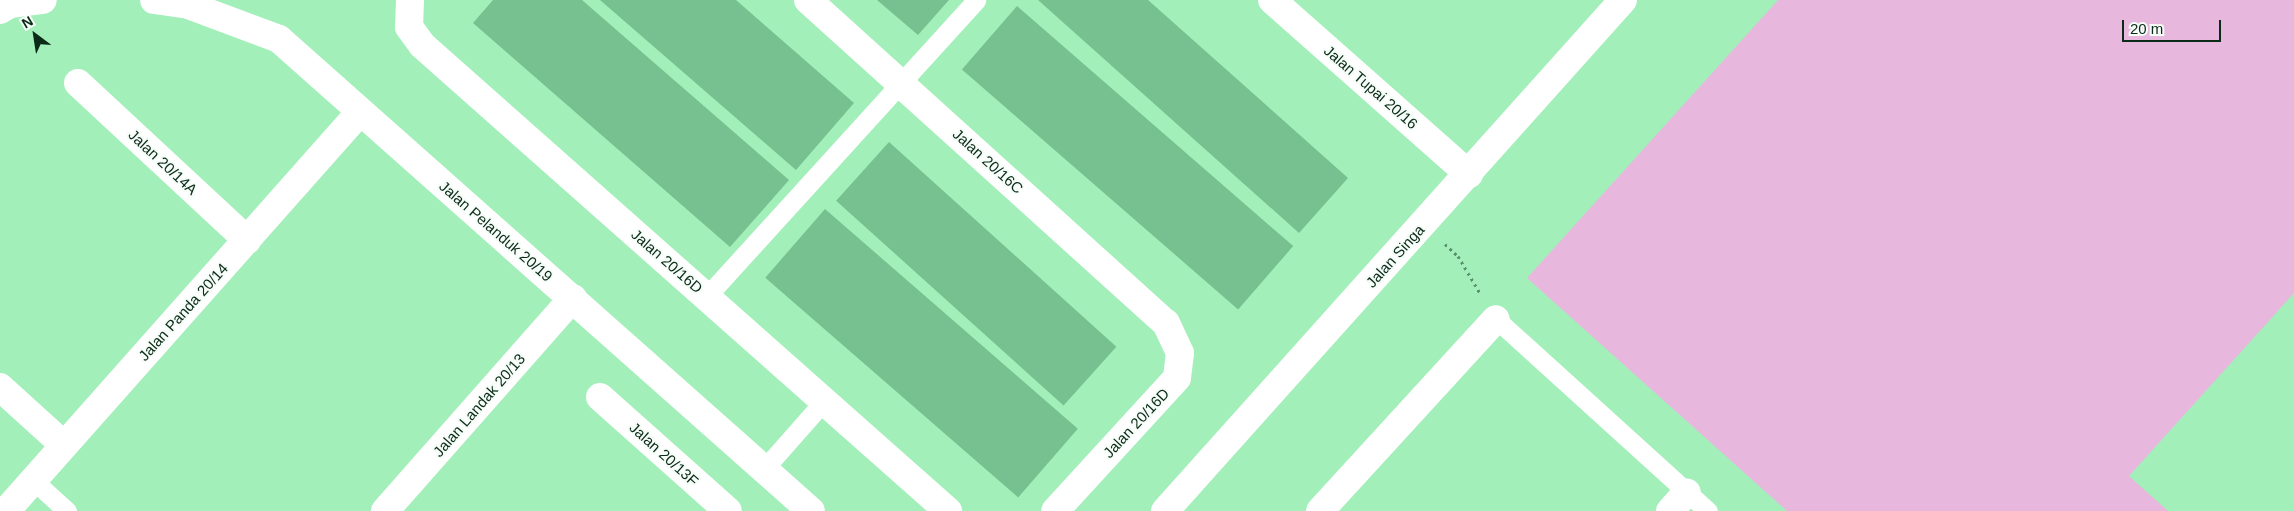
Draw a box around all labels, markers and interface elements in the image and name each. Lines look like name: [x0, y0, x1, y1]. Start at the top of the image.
north arrow: [10, 10, 60, 60]
scale bar: [2124, 10, 2223, 42]
text: N: [19, 13, 36, 32]
text: 20 m: [2130, 20, 2163, 37]
street label: Jalan Tupai 20/16: [1320, 41, 1422, 133]
street label: Jalan 20/16C: [949, 125, 1027, 197]
street label: Jalan 20/14A: [125, 126, 201, 198]
street label: Jalan Pelanduk 20/19: [436, 177, 556, 285]
street label: Jalan Singa: [1362, 221, 1428, 291]
street label: Jalan 20/16D: [628, 225, 706, 297]
street label: Jalan Panda 20/14: [134, 259, 232, 365]
street label: Jalan Landak 20/13: [429, 350, 529, 460]
street label: Jalan 20/16D: [1099, 385, 1173, 461]
street label: Jalan 20/13F: [626, 418, 702, 490]

